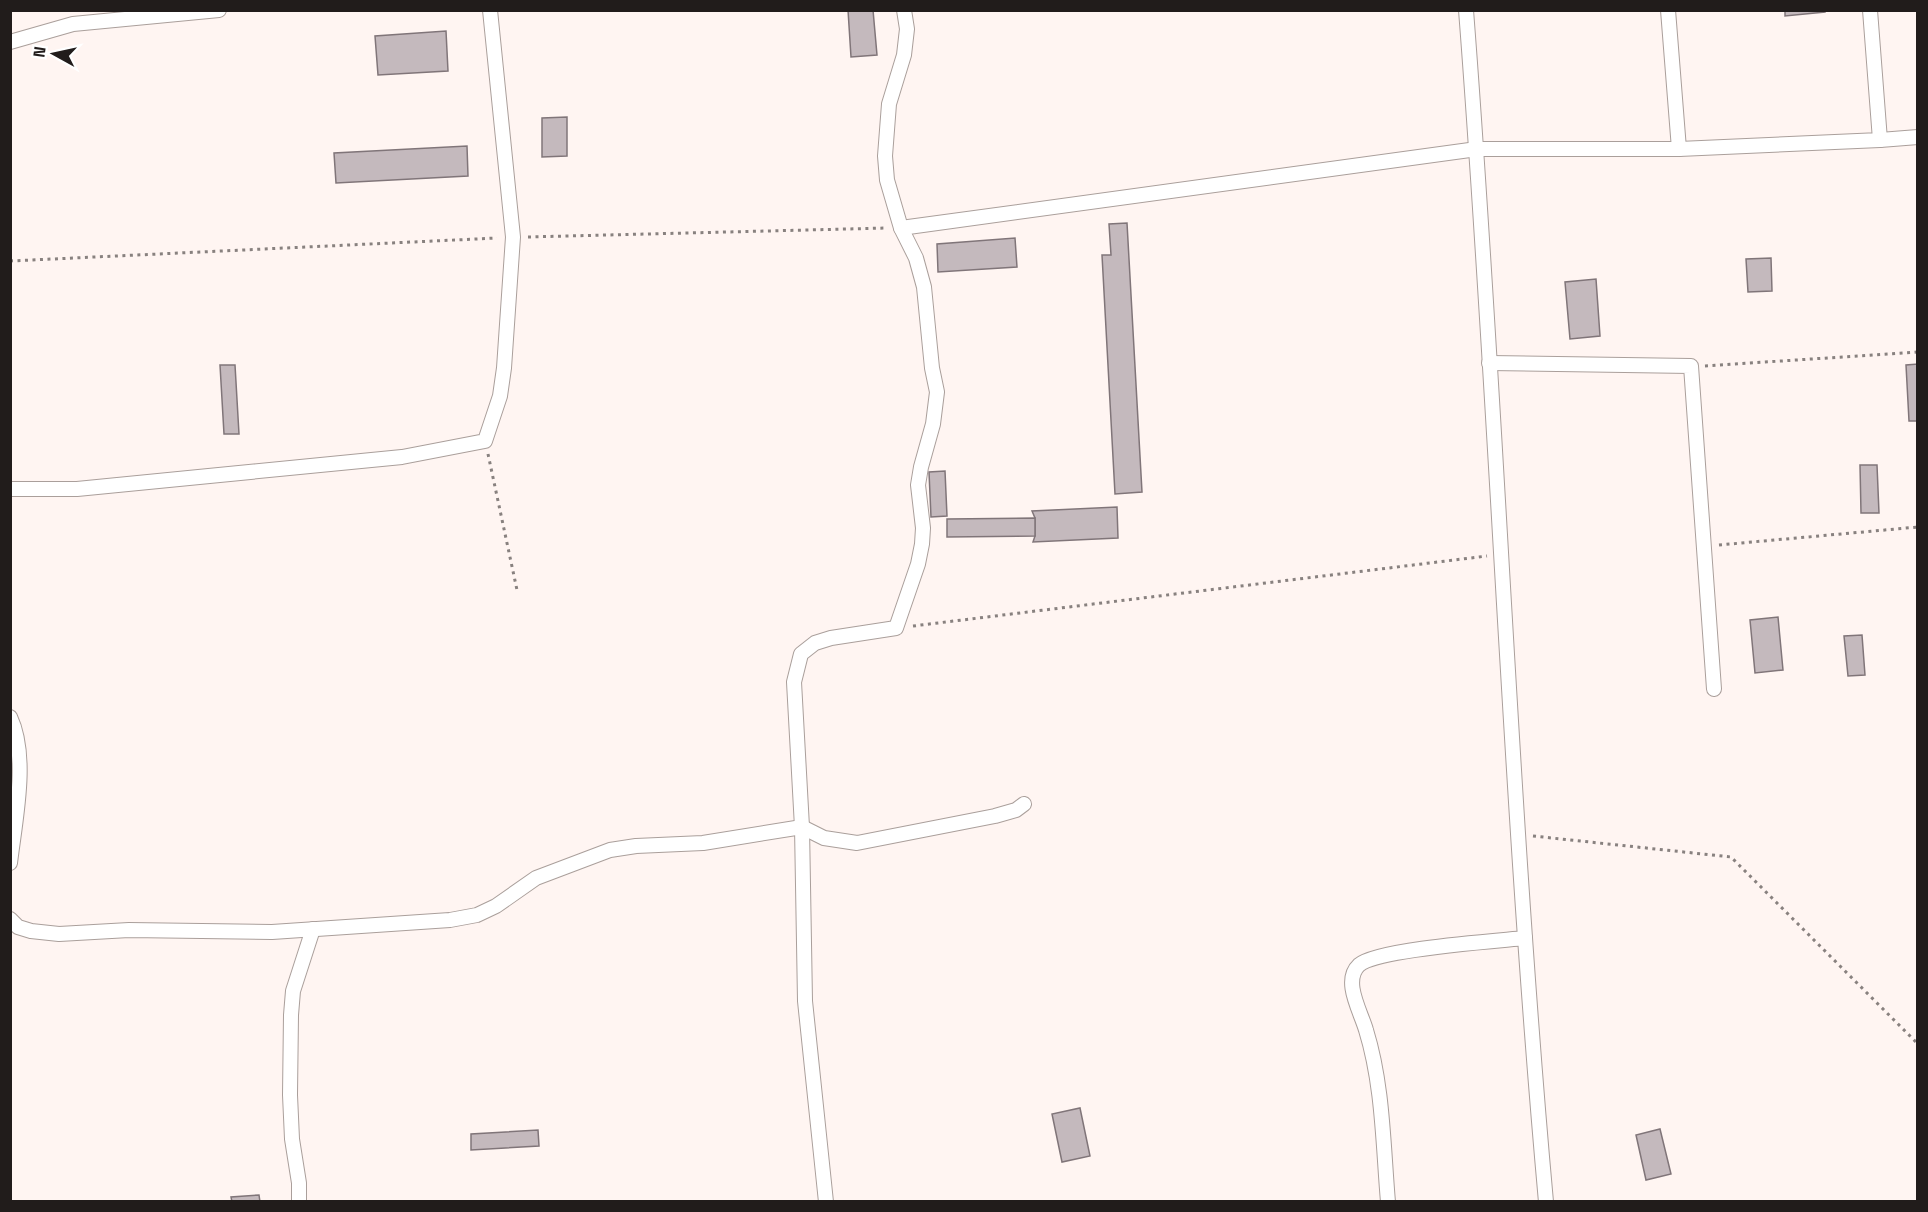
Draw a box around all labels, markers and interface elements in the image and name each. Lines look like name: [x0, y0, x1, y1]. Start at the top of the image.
north arrow: [24, 24, 84, 84]
text: N: [28, 45, 51, 59]

